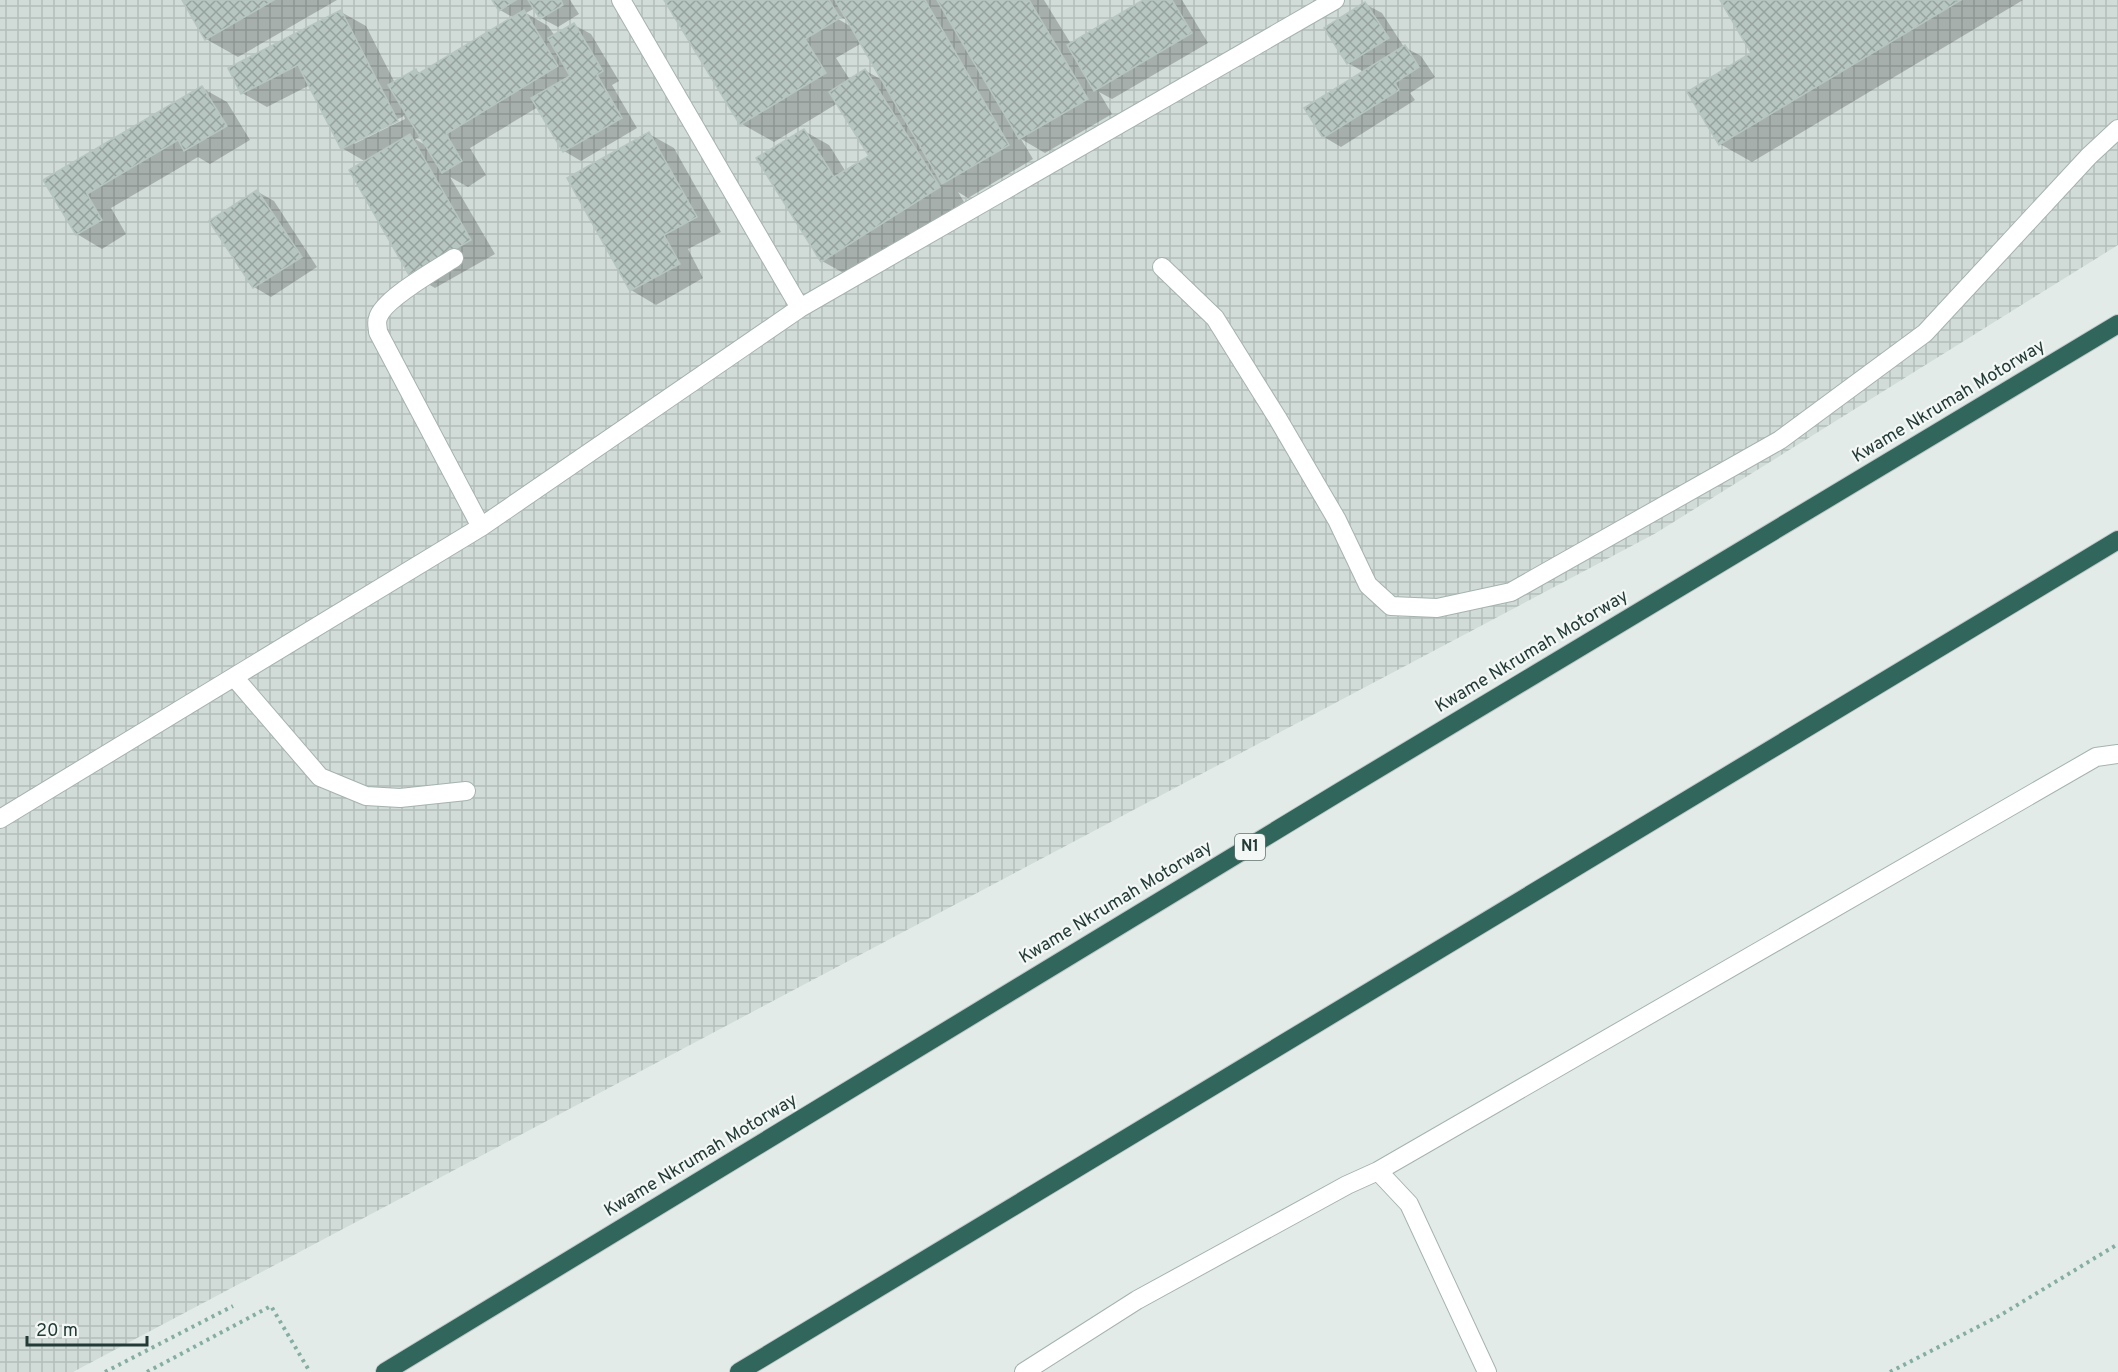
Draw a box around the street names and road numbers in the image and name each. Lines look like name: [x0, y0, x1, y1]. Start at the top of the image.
street label: Kwame Nkrumah Motorway: [1848, 335, 2050, 469]
street label: Kwame Nkrumah Motorway: [1431, 585, 1633, 719]
road number: N1: [1235, 834, 1265, 860]
street label: Kwame Nkrumah Motorway: [1015, 836, 1217, 970]
street label: Kwame Nkrumah Motorway: [600, 1089, 802, 1223]

